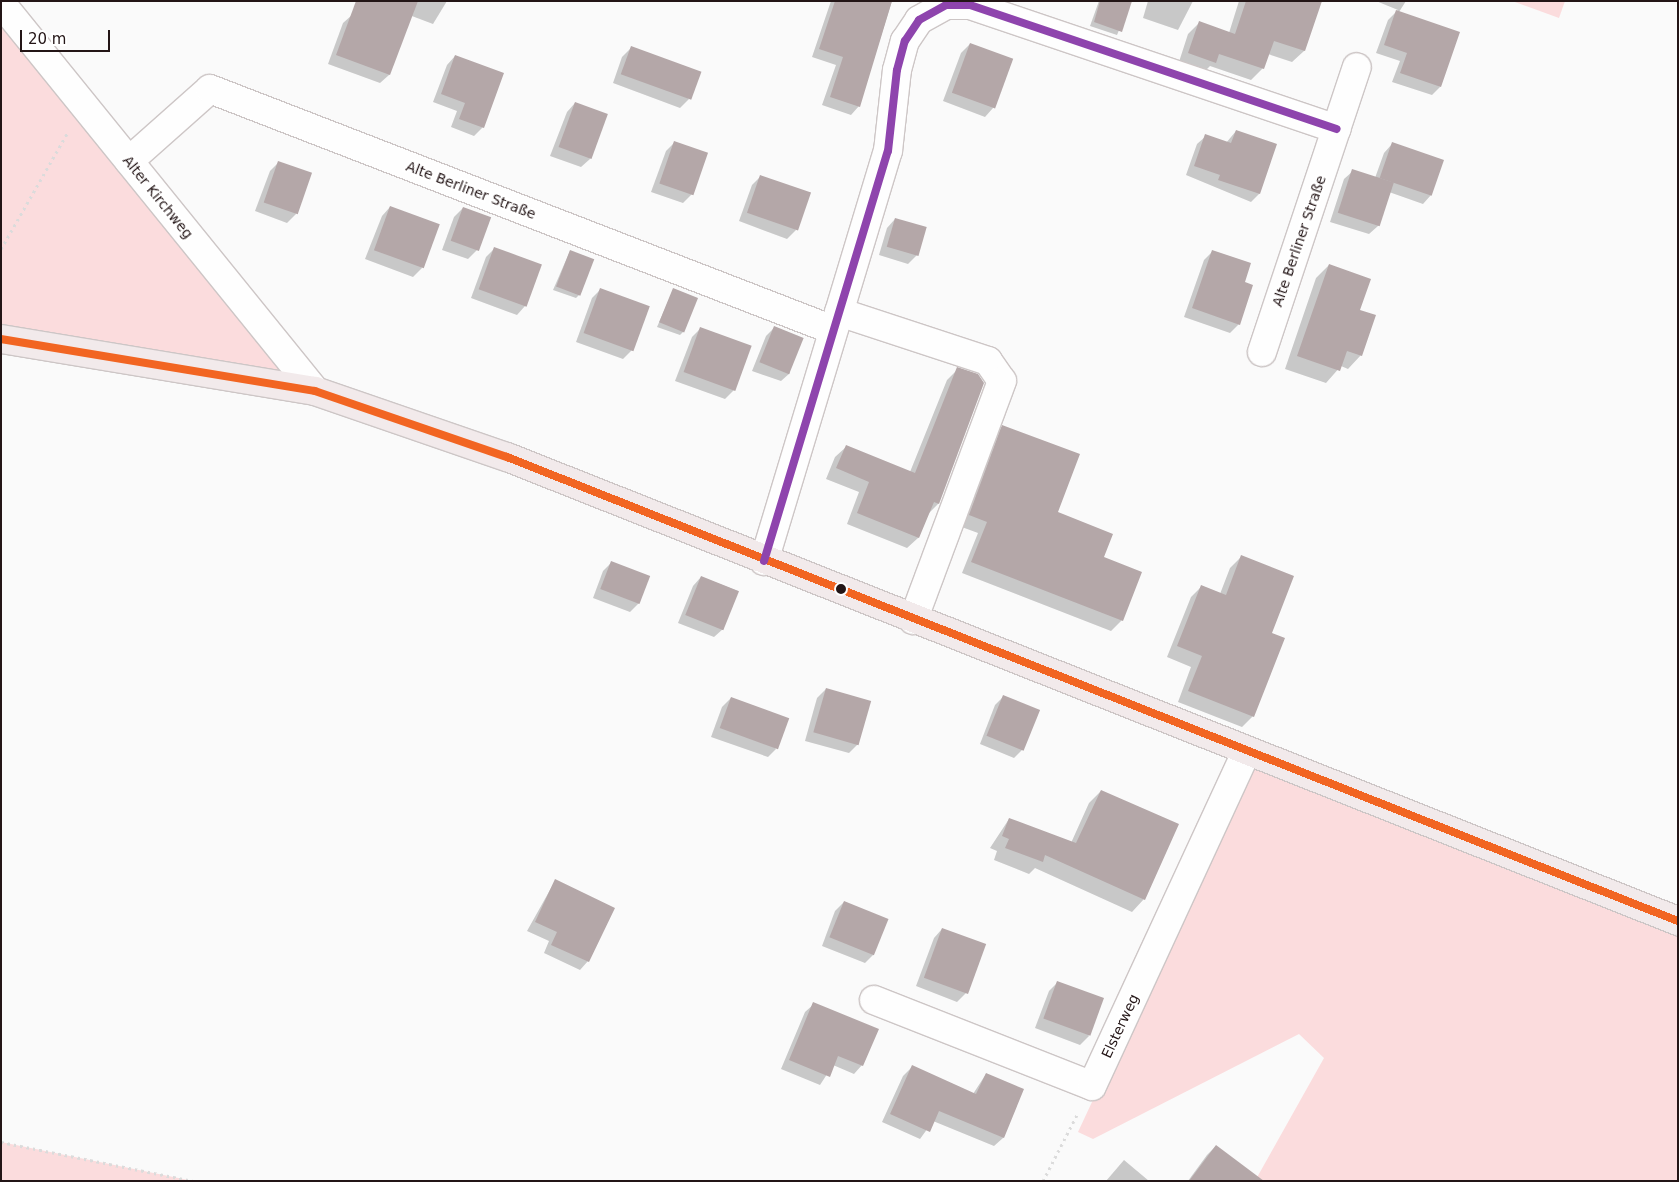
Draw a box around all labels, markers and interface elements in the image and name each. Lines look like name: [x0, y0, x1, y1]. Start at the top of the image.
scale bar: [22, 20, 112, 52]
text: 20 m: [28, 30, 66, 48]
street label: Alter Kirchweg: [119, 152, 197, 242]
street label: Alte Berliner Straße: [404, 158, 538, 222]
street label: Alte Berliner Straße: [1269, 173, 1329, 309]
unlabelled marker: [836, 584, 846, 594]
street label: Elsterweg: [1098, 991, 1142, 1061]

